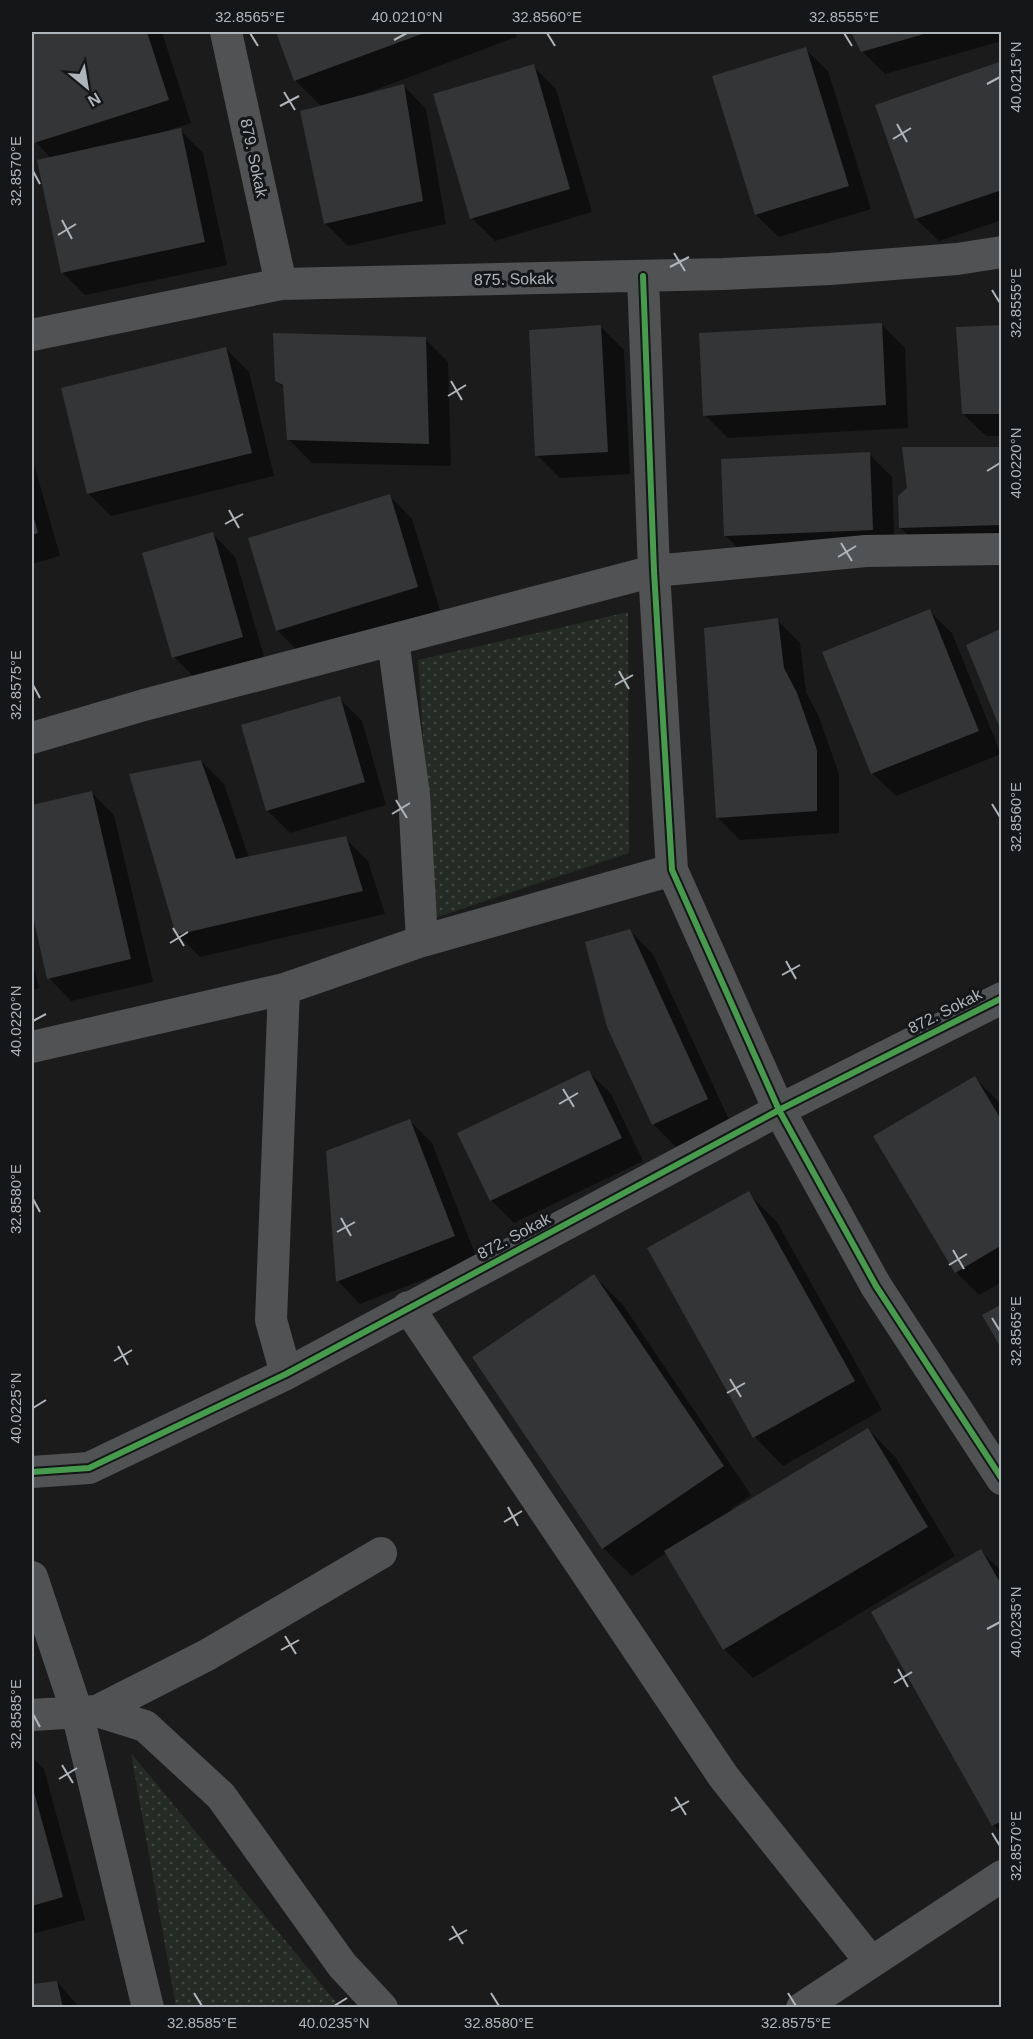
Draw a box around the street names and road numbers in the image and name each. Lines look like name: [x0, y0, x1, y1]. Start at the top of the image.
street label: 879. Sokak: [237, 117, 271, 200]
street label: 875. Sokak: [474, 270, 555, 288]
street label: 872. Sokak: [905, 985, 985, 1037]
street label: 872. Sokak: [475, 1209, 554, 1262]

